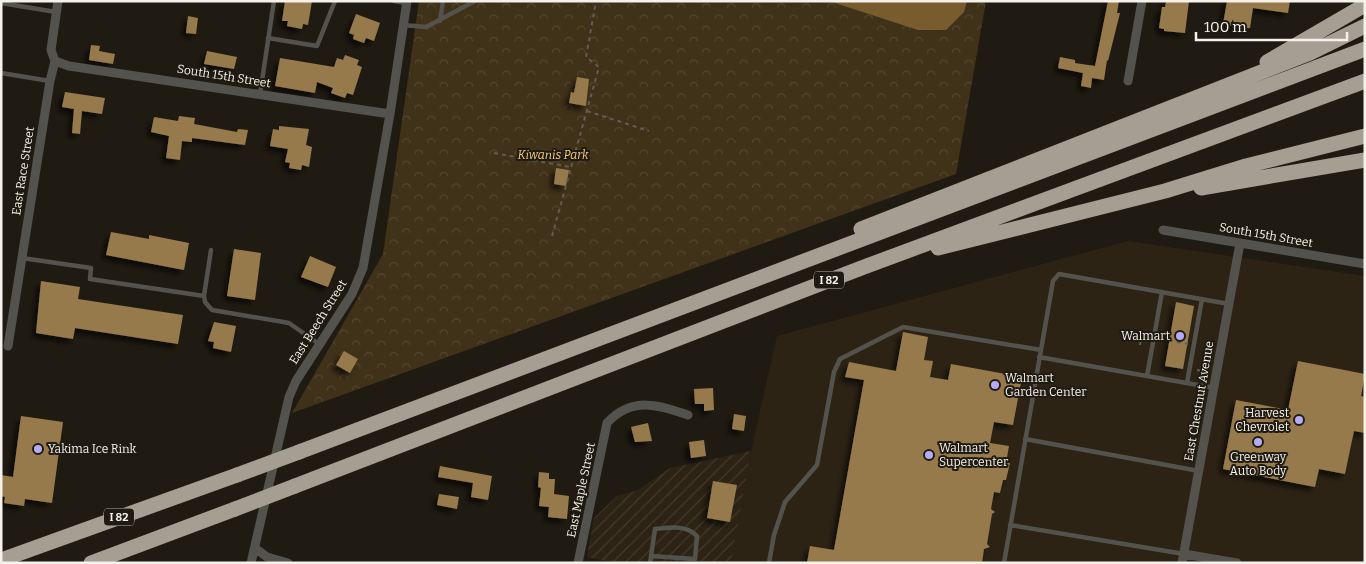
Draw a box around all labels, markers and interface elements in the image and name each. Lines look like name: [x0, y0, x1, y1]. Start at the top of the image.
scale bar: [1196, 10, 1347, 42]
text: 100 m: [1204, 18, 1247, 36]
street label: South 15th Street: [176, 62, 273, 90]
street label: East Race Street: [9, 125, 37, 216]
park label: Kiwanis Park: [517, 148, 589, 162]
street label: South 15th Street: [1218, 220, 1314, 250]
road number: I 82: [814, 272, 844, 288]
street label: East Beech Street: [286, 277, 350, 367]
place label: Walmart: [1121, 329, 1171, 343]
marker: Walmart: [1174, 330, 1186, 342]
street label: East Chestnut Avenue: [1182, 340, 1216, 462]
place label: Walmart Garden Center: [1005, 371, 1087, 399]
marker: Walmart Garden Center: [989, 379, 1001, 391]
place label: Harvest Chevrolet: [1235, 406, 1290, 434]
marker: Harvest Chevrolet: [1293, 414, 1305, 426]
marker: Greenway Auto Body: [1252, 436, 1264, 448]
street label: East Maple Street: [564, 441, 598, 539]
place label: Walmart Supercenter: [939, 441, 1009, 469]
place label: Yakima Ice Rink: [48, 442, 137, 456]
marker: Yakima Ice Rink: [32, 443, 44, 455]
marker: Walmart Supercenter: [923, 449, 935, 461]
place label: Greenway Auto Body: [1230, 450, 1287, 478]
road number: I 82: [104, 508, 134, 526]

